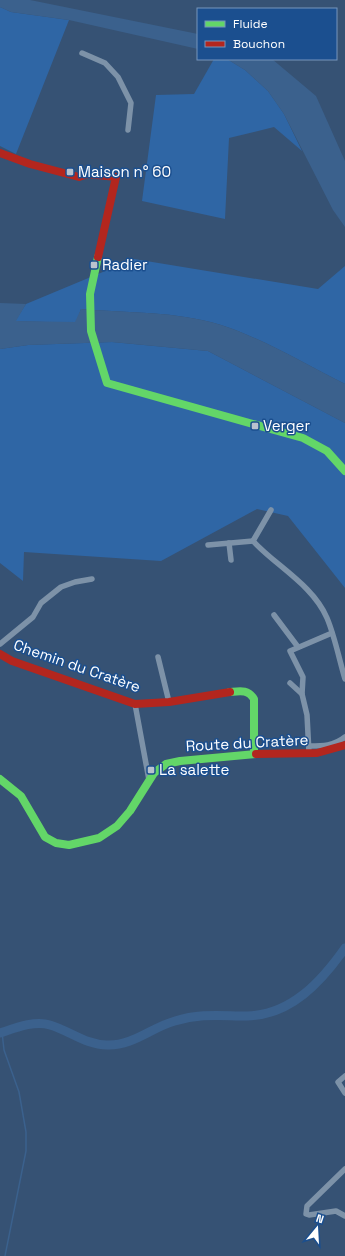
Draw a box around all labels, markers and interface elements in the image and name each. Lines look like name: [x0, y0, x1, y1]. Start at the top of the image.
legend: [197, 8, 337, 60]
text: Fluide: [233, 16, 268, 32]
text: Bouchon: [233, 36, 285, 52]
place label: Maison n° 60: [78, 162, 171, 181]
marker: Maison n° 60: [65, 167, 75, 177]
place label: Radier: [102, 255, 148, 274]
marker: Radier: [89, 260, 99, 270]
place label: Verger: [263, 416, 311, 435]
marker: Verger: [250, 421, 260, 431]
street label: Chemin du Cratère: [11, 635, 143, 696]
street label: Route du Cratère: [185, 730, 309, 755]
place label: La salette: [159, 760, 229, 779]
marker: La salette: [146, 765, 156, 775]
north arrow: [297, 1208, 337, 1248]
text: N: [314, 1211, 326, 1226]

